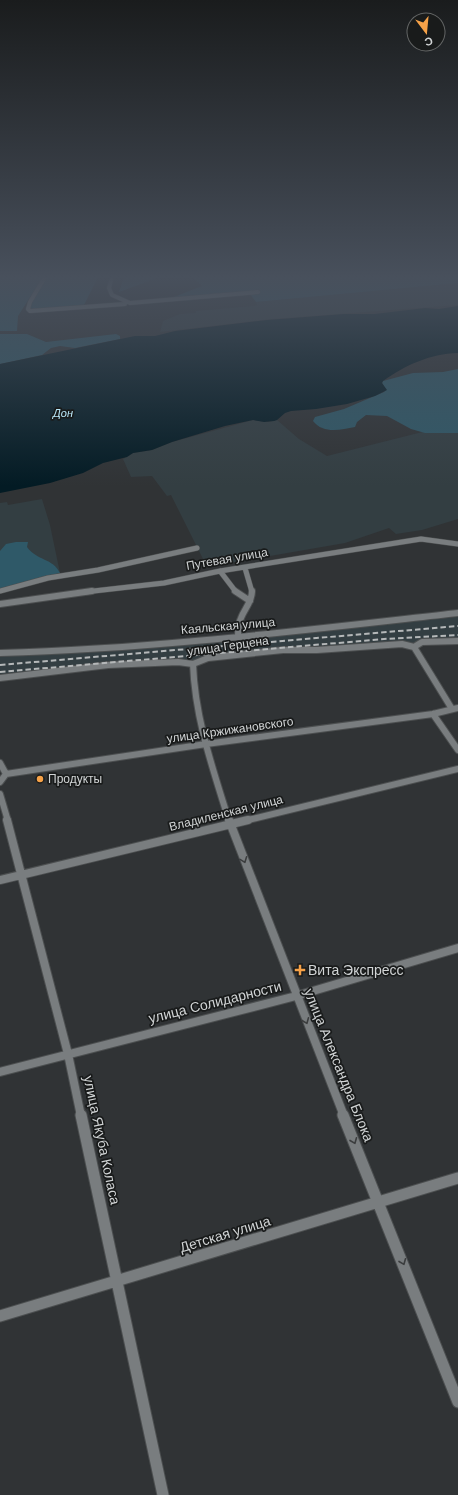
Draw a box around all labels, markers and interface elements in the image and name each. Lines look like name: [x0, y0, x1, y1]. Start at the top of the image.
north arrow: [406, 12, 446, 52]
text: С: [423, 35, 434, 48]
water label: Дон: [51, 407, 73, 419]
street label: Путевая улица: [185, 545, 269, 573]
street label: Каяльская улица: [180, 615, 276, 637]
street label: улица Герцена: [186, 633, 270, 659]
street label: улица Кржижановского: [166, 714, 295, 746]
place label: Продукты: [48, 772, 102, 786]
marker: Продукты: [35, 774, 45, 784]
street label: Владиленская улица: [168, 792, 285, 834]
one-way arrow: [240, 857, 248, 864]
place label: Вита Экспресс: [308, 962, 404, 978]
marker: Вита Экспресс: [295, 965, 305, 975]
street label: улица Солидарности: [147, 978, 283, 1026]
street label: улица Александра Блока: [301, 986, 377, 1144]
one-way arrow: [301, 1017, 309, 1024]
street label: улица Якуба Коласа: [80, 1074, 124, 1206]
one-way arrow: [350, 1138, 358, 1145]
street label: Детская улица: [178, 1213, 273, 1255]
one-way arrow: [398, 1259, 406, 1266]

